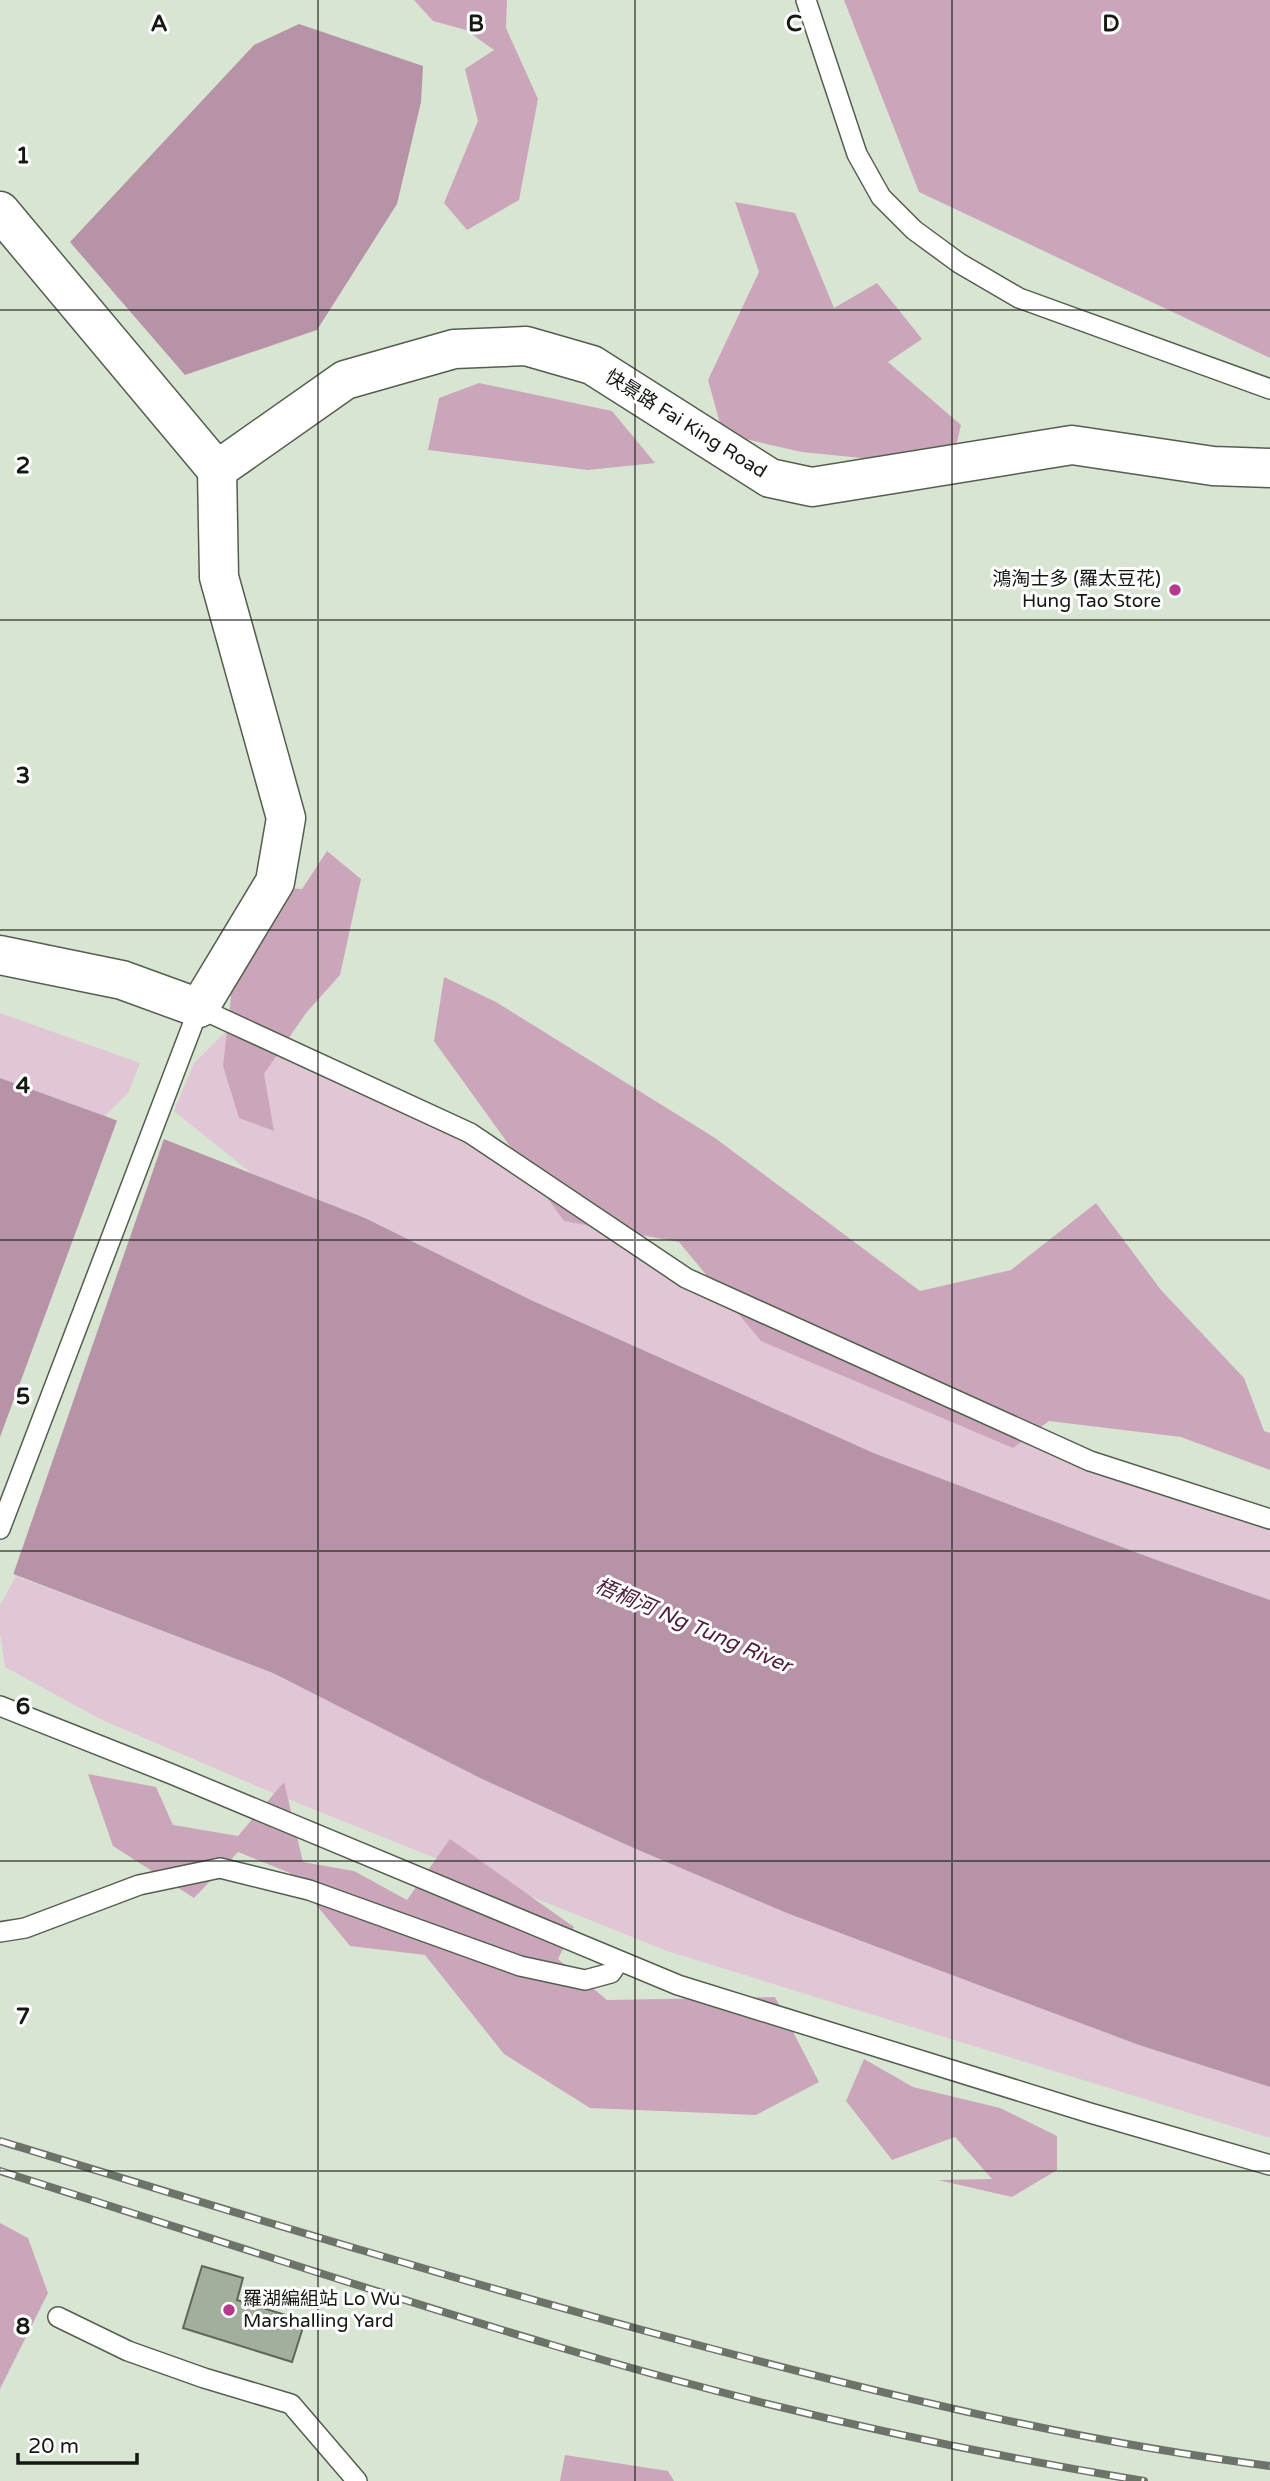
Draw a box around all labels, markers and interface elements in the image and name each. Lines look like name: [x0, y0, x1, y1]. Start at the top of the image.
text: A: [150, 10, 168, 38]
text: B: [468, 10, 484, 38]
text: C: [786, 10, 802, 38]
text: D: [1102, 10, 1120, 38]
text: 1: [16, 142, 30, 170]
street label: 快景路 Fai King Road: [601, 365, 771, 483]
text: 2: [16, 452, 30, 480]
place label: 鴻淘士多 (羅太豆花) Hung Tao Store: [992, 568, 1161, 612]
marker: 鴻淘士多 (羅太豆花) Hung Tao Store: [1167, 582, 1183, 598]
text: 3: [16, 762, 30, 790]
text: 4: [16, 1072, 31, 1100]
text: 5: [16, 1383, 30, 1411]
water label: 梧桐河 Ng Tung River: [591, 1573, 798, 1680]
text: 6: [16, 1693, 30, 1721]
text: 7: [16, 2003, 30, 2031]
place label: 羅湖編組站 Lo Wu Marshalling Yard: [243, 2288, 400, 2332]
marker: 羅湖編組站 Lo Wu Marshalling Yard: [221, 2302, 237, 2318]
text: 8: [16, 2313, 30, 2341]
scale bar: [18, 2422, 136, 2466]
text: 20 m: [28, 2434, 79, 2459]

